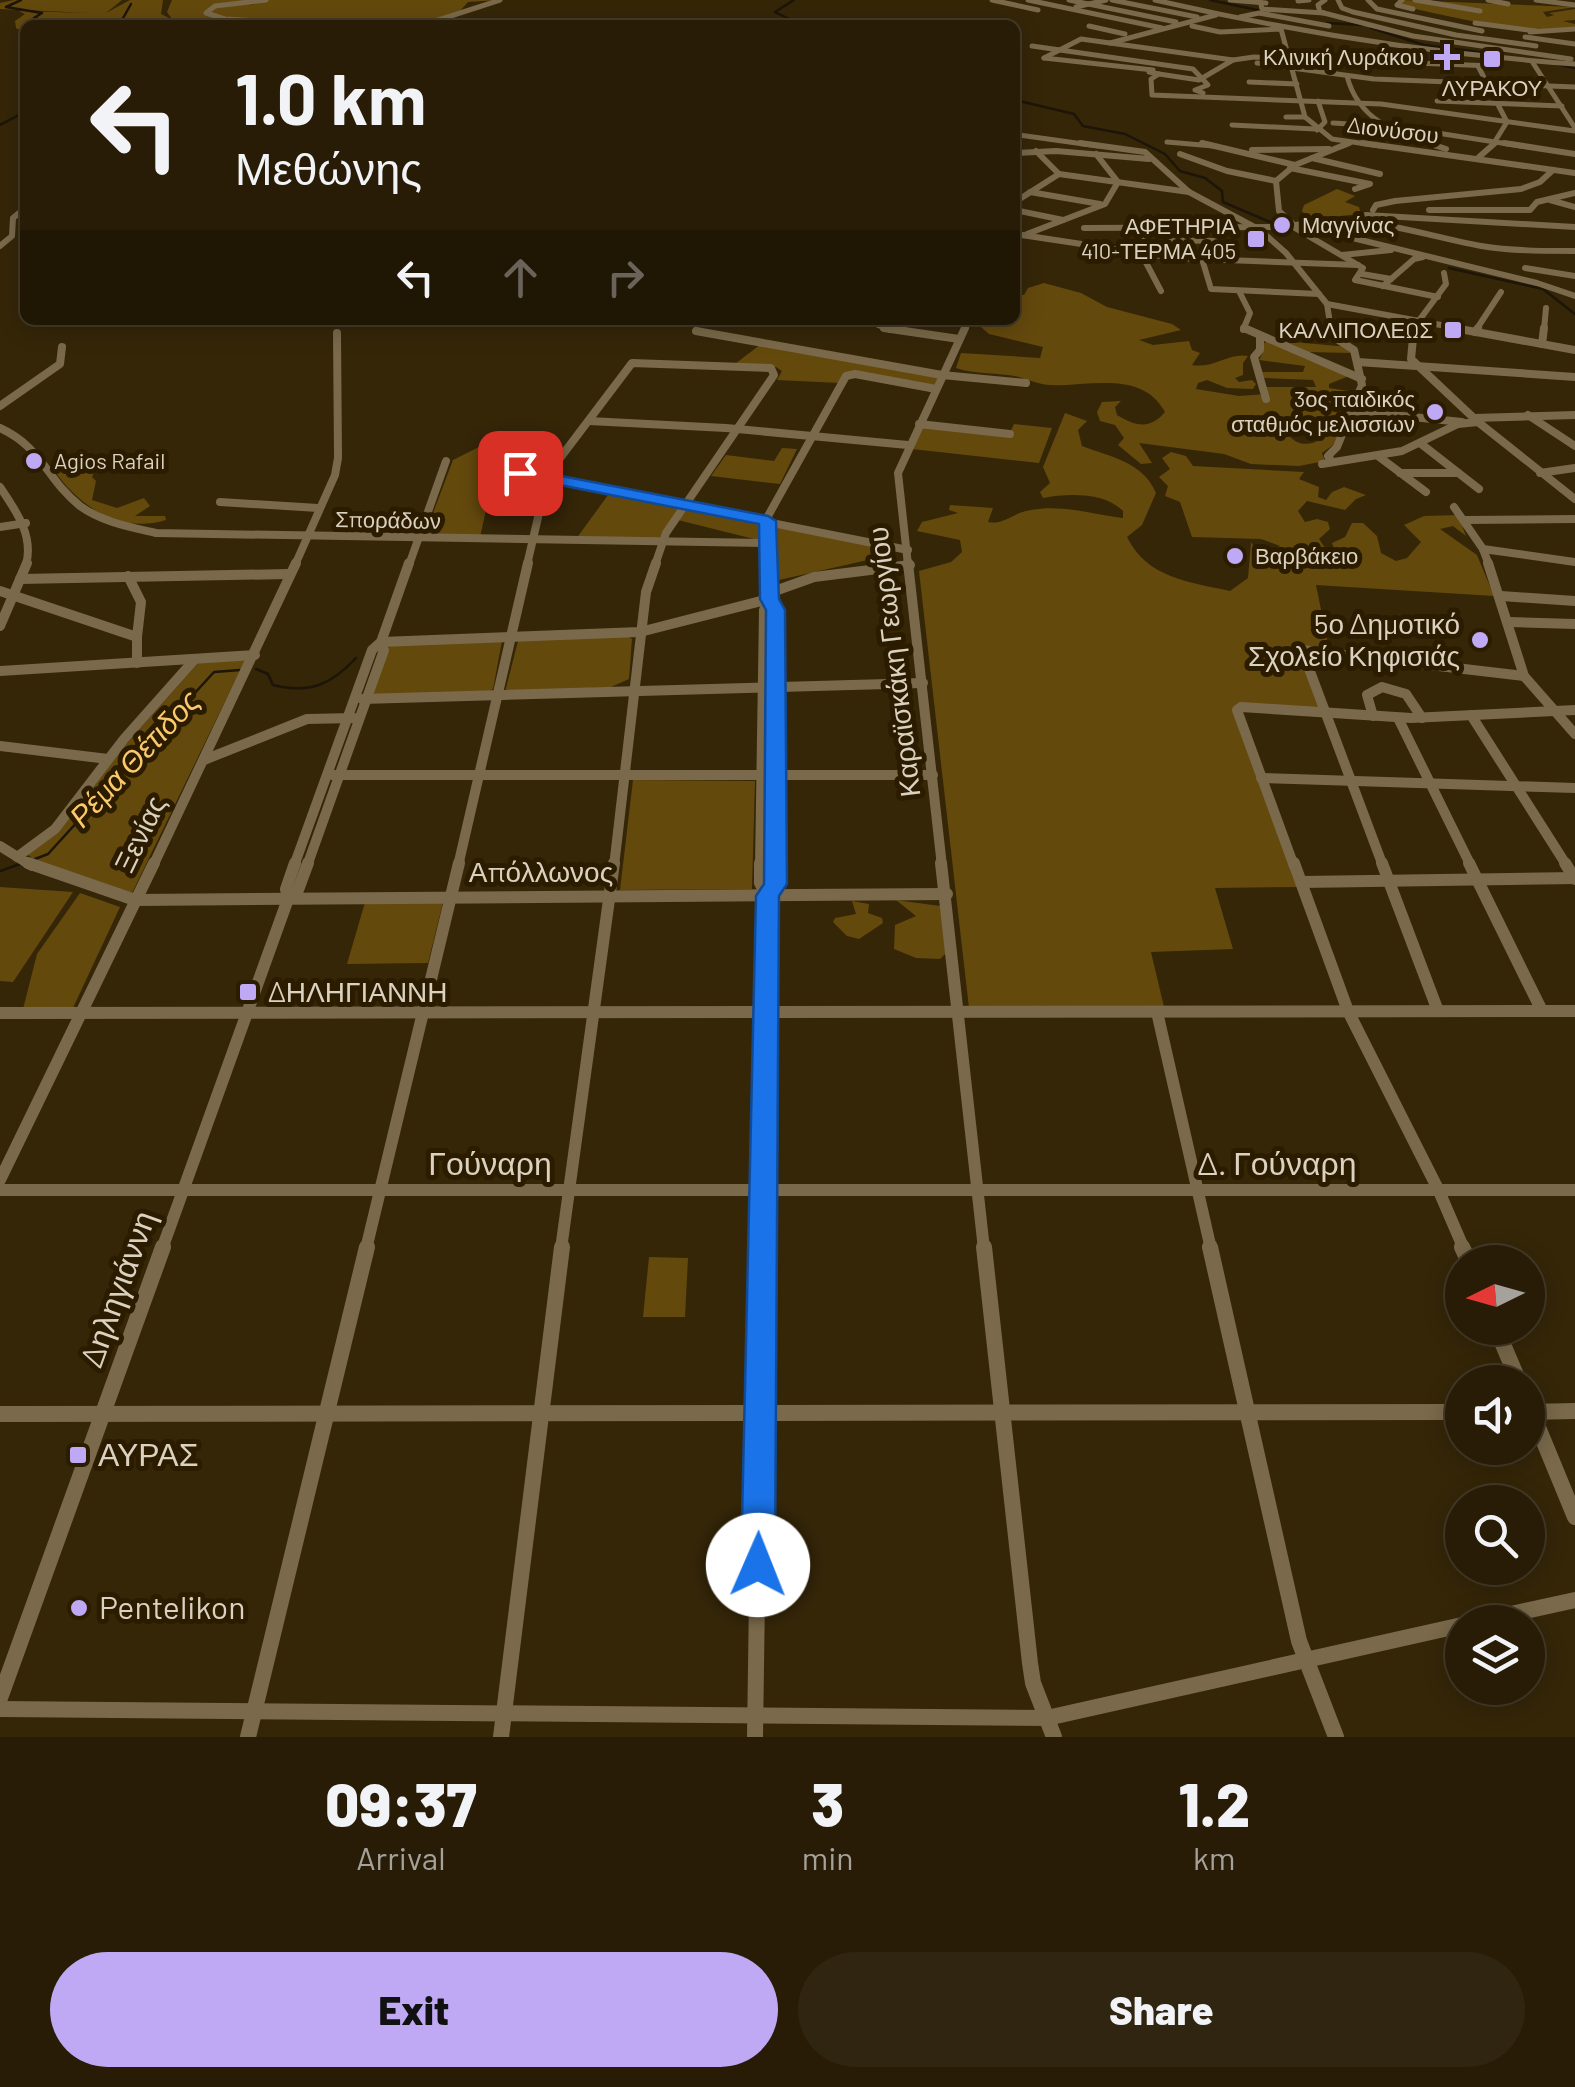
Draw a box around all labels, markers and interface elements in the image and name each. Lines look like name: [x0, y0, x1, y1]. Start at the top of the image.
place label: Κλινική Λυράκου: [1263, 43, 1424, 70]
marker: Κλινική Λυράκου: [1434, 44, 1460, 70]
marker: ΛΥΡΑΚΟΥ: [1481, 48, 1503, 70]
text: 1.0 km: [235, 55, 427, 139]
icon: left: [70, 60, 200, 190]
place label: ΛΥΡΑΚΟΥ: [1442, 74, 1543, 100]
street label: Διονύσου: [1346, 110, 1440, 148]
text: Μεθώνης: [235, 140, 422, 194]
place label: Μαγγίνας: [1302, 211, 1394, 238]
place label: ΑΦΕΤΗΡΙΑ 410-ΤΕΡΜΑ 405: [1081, 212, 1236, 263]
marker: Μαγγίνας: [1271, 214, 1293, 236]
marker: ΑΦΕΤΗΡΙΑ 410-ΤΕΡΜΑ 405: [1245, 228, 1267, 250]
icon: left: [388, 250, 443, 305]
icon: ahead: [493, 250, 548, 305]
icon: right: [598, 250, 653, 305]
place label: ΚΑΛΛΙΠΟΛΕΩΣ: [1278, 316, 1433, 342]
marker: ΚΑΛΛΙΠΟΛΕΩΣ: [1442, 319, 1464, 341]
place label: 3ος παιδικός σταθμός μελισσιων: [1231, 385, 1415, 436]
marker: 3ος παιδικός σταθμός μελισσιων: [1424, 401, 1446, 423]
pin: [478, 431, 563, 516]
icon: arrive: [493, 446, 548, 501]
place label: Agios Rafail: [54, 447, 165, 473]
marker: Agios Rafail: [23, 450, 45, 472]
street label: Σποράδων: [335, 505, 441, 534]
street label: Καραϊσκάκη Γεωργίου: [860, 525, 926, 799]
place label: Βαρβάκειο: [1255, 542, 1358, 569]
marker: Βαρβάκειο: [1224, 545, 1246, 567]
place label: 5ο Δημοτικό Σχολείο Κηφισιάς: [1248, 606, 1460, 672]
marker: 5ο Δημοτικό Σχολείο Κηφισιάς: [1469, 629, 1491, 651]
water label: Ρέμα Θέτιδος: [61, 681, 206, 834]
street label: Ξενίας: [106, 790, 172, 877]
street label: Απόλλωνος: [469, 854, 613, 888]
place label: ΔΗΛΗΓΙΑΝΝΗ: [268, 974, 448, 1008]
marker: ΔΗΛΗΓΙΑΝΝΗ: [237, 981, 259, 1003]
street label: Γούναρη: [428, 1143, 552, 1182]
street label: Δ. Γούναρη: [1197, 1143, 1357, 1182]
street label: Δηληγιάννη: [70, 1205, 163, 1372]
north arrow: [1445, 1245, 1545, 1345]
map controls: [1445, 1245, 1545, 1705]
button: sound: [1445, 1365, 1545, 1465]
place label: ΑΥΡΑΣ: [98, 1434, 198, 1472]
marker: ΑΥΡΑΣ: [67, 1444, 89, 1466]
button: search: [1445, 1485, 1545, 1585]
position arrow: [706, 1513, 810, 1617]
place label: Pentelikon: [99, 1587, 246, 1625]
marker: Pentelikon: [68, 1597, 90, 1619]
button: layers: [1445, 1605, 1545, 1705]
text: 09:37: [325, 1767, 477, 1839]
text: 3: [811, 1767, 844, 1839]
text: 1.2: [1179, 1767, 1250, 1839]
text: Arrival: [356, 1838, 446, 1876]
text: min: [802, 1838, 854, 1876]
text: km: [1193, 1838, 1236, 1876]
button: Exit: [50, 1952, 778, 2067]
button: Share: [798, 1952, 1525, 2067]

